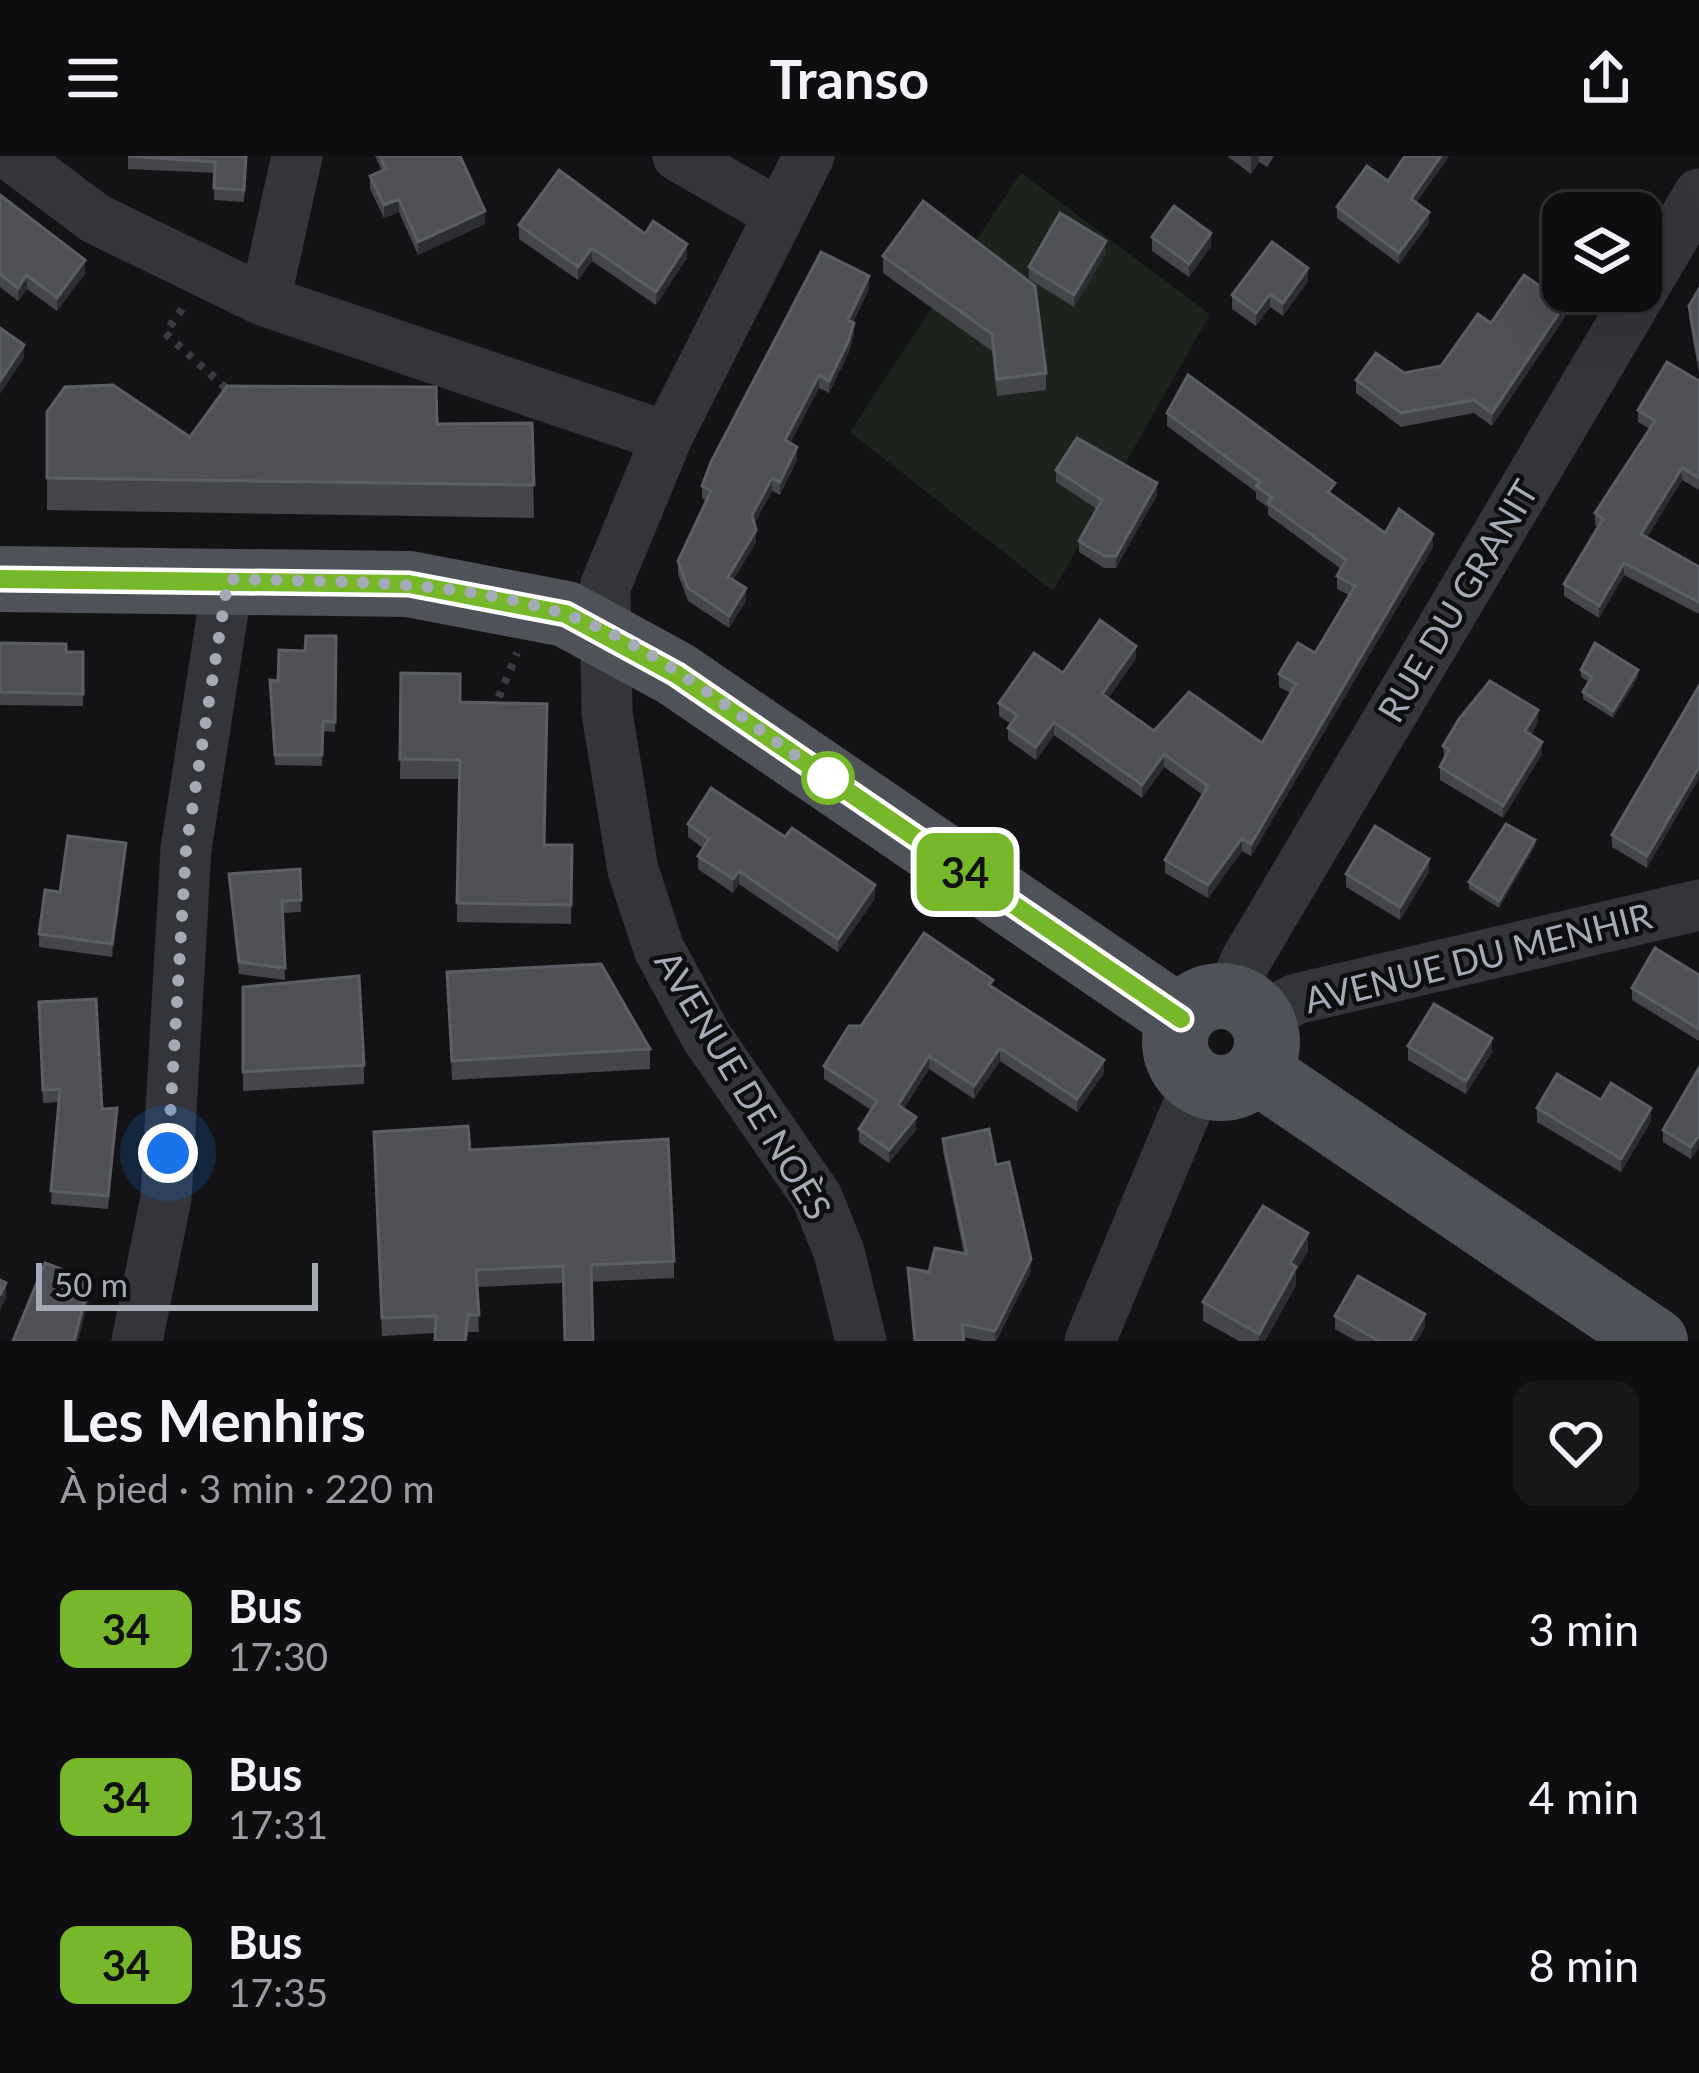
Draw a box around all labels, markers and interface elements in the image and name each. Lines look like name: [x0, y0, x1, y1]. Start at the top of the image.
icon: menu: [60, 45, 126, 111]
icon: share: [1573, 45, 1639, 111]
text: Transo: [770, 46, 929, 111]
map controls: [1542, 192, 1662, 312]
button: layers: [1542, 192, 1662, 312]
street label: RUE DU GRANIT: [1368, 472, 1547, 729]
unlabelled marker: [803, 753, 853, 803]
line badge: 34: [911, 833, 1019, 911]
text: 34: [941, 847, 989, 897]
street label: AVENUE DU MENHIR: [1300, 892, 1656, 1021]
street label: AVENUE DE NOÈS: [646, 942, 841, 1227]
your location: [138, 1123, 198, 1183]
scale bar: [36, 1257, 318, 1310]
text: 50 m: [54, 1264, 128, 1304]
button: heart: [1513, 1380, 1639, 1506]
text: Les Menhirs: [60, 1386, 366, 1454]
text: À pied · 3 min · 220 m: [60, 1465, 435, 1511]
text: Bus: [228, 1579, 302, 1633]
text: 3 min: [1528, 1602, 1639, 1656]
text: 34: [102, 1604, 150, 1654]
text: 17:30: [228, 1633, 328, 1679]
text: Bus: [228, 1747, 302, 1801]
text: 4 min: [1528, 1770, 1639, 1824]
text: 34: [102, 1772, 150, 1822]
text: 17:31: [228, 1801, 328, 1847]
text: Bus: [228, 1915, 302, 1969]
text: 8 min: [1528, 1938, 1639, 1992]
text: 34: [102, 1940, 150, 1990]
text: 17:35: [228, 1969, 328, 2015]

